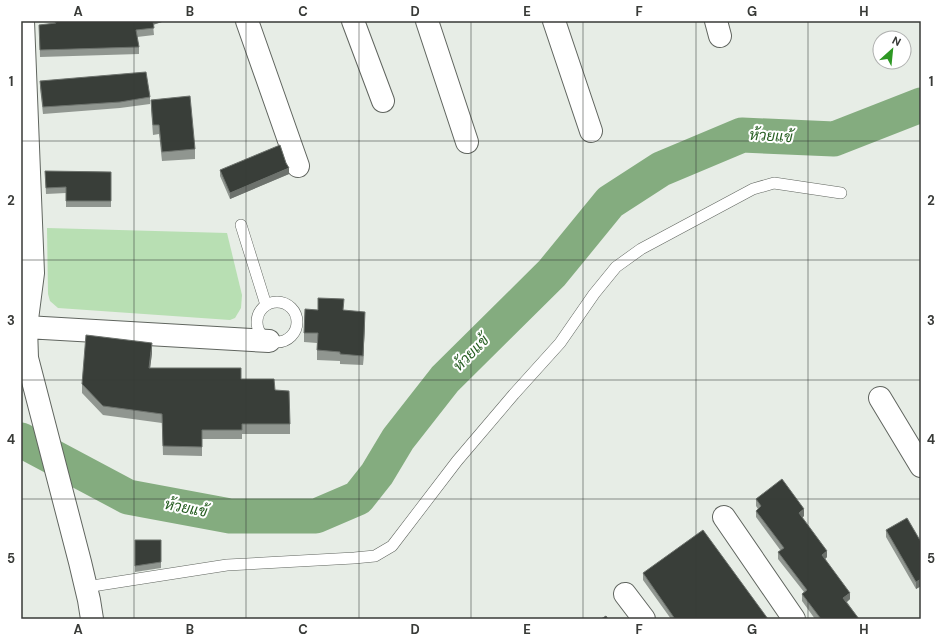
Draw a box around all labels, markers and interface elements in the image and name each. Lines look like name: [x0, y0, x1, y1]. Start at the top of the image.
text: A: [73, 3, 83, 20]
text: B: [186, 3, 194, 20]
text: C: [298, 3, 308, 20]
text: D: [410, 3, 420, 20]
text: E: [523, 3, 531, 20]
text: F: [635, 3, 643, 20]
text: G: [747, 3, 757, 20]
text: H: [859, 3, 869, 20]
north arrow: [872, 30, 912, 70]
text: N: [890, 33, 903, 49]
text: 1: [9, 73, 13, 90]
text: 1: [929, 73, 933, 90]
water label: ห้วยแข้: [749, 125, 796, 147]
text: 2: [7, 192, 15, 209]
text: 2: [927, 192, 935, 209]
text: 3: [7, 312, 15, 329]
text: 3: [927, 312, 935, 329]
water label: ห้วยแข้: [449, 328, 496, 375]
text: 4: [7, 431, 15, 448]
text: 4: [927, 431, 935, 448]
water label: ห้วยแข้: [163, 494, 212, 523]
text: 5: [7, 550, 15, 567]
text: 5: [927, 550, 935, 567]
text: A: [73, 621, 83, 638]
text: B: [186, 621, 194, 638]
text: C: [298, 621, 308, 638]
text: D: [410, 621, 420, 638]
text: E: [523, 621, 531, 638]
text: F: [635, 621, 643, 638]
text: G: [747, 621, 757, 638]
text: H: [859, 621, 869, 638]

